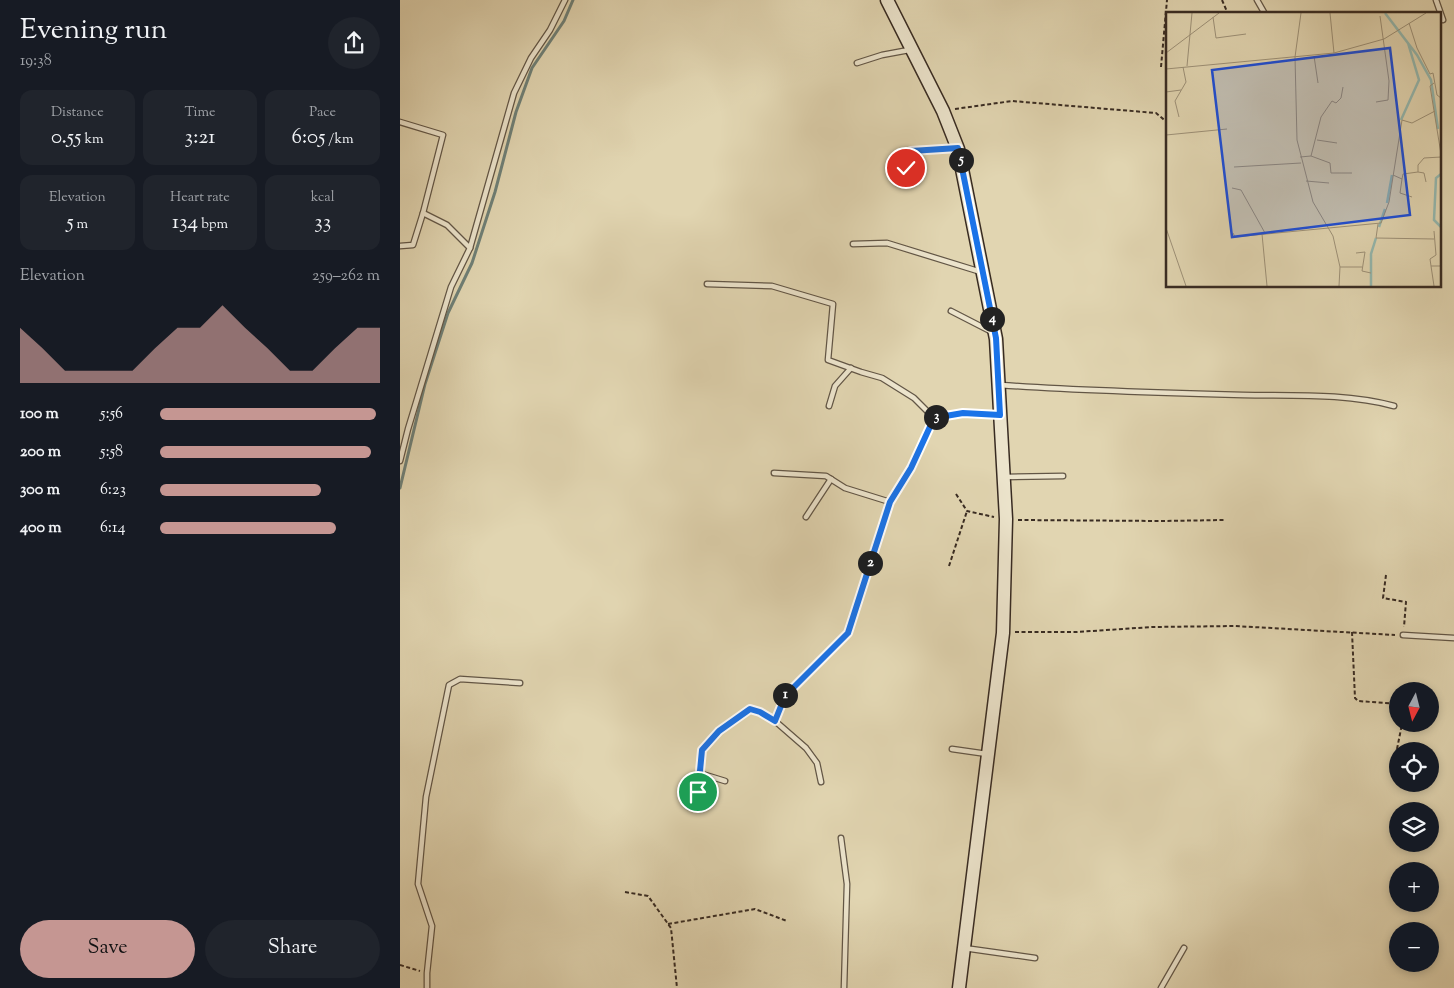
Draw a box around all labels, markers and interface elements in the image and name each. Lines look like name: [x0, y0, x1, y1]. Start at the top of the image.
text: Evening run: [20, 11, 167, 51]
inset map: [1166, 12, 1442, 288]
button: share: [328, 17, 380, 69]
text: 19:38: [20, 50, 52, 73]
text: Distance: [51, 103, 104, 123]
text: Time: [184, 103, 216, 123]
text: Pace: [309, 103, 336, 123]
text: 0.55: [51, 123, 81, 153]
text: 3:21: [185, 123, 215, 153]
text: 6:05: [292, 123, 325, 153]
text: km: [81, 130, 104, 150]
text: /km: [325, 130, 354, 150]
pin: [885, 147, 927, 189]
pin: 5: [948, 148, 974, 172]
text: 5: [959, 150, 964, 170]
icon: check: [892, 154, 920, 182]
text: Elevation: [49, 188, 106, 208]
text: Heart rate: [170, 188, 230, 208]
text: kcal: [311, 188, 335, 208]
text: 5: [66, 208, 74, 238]
text: 134: [172, 208, 198, 238]
text: 33: [314, 208, 331, 238]
text: m: [74, 215, 88, 235]
text: bpm: [198, 215, 228, 235]
text: Elevation: [20, 265, 85, 288]
text: 259–262 m: [312, 265, 380, 288]
pin: 4: [980, 306, 1004, 332]
text: 4: [989, 309, 996, 329]
text: 100 m: [20, 403, 59, 426]
text: 5:56: [100, 403, 123, 426]
pin: 3: [924, 404, 948, 430]
text: 3: [934, 407, 939, 427]
text: 200 m: [20, 441, 61, 464]
text: 5:58: [100, 441, 123, 464]
text: 300 m: [20, 479, 60, 502]
text: 6:23: [100, 479, 126, 502]
text: 400 m: [20, 517, 62, 540]
text: 6:14: [100, 517, 125, 540]
pin: 2: [858, 550, 882, 576]
text: 2: [867, 553, 874, 573]
pin: 1: [772, 682, 798, 708]
north arrow: [1389, 682, 1439, 732]
map controls: [1389, 682, 1439, 972]
text: 1: [783, 685, 788, 705]
button: locate: [1389, 742, 1439, 792]
pin: [677, 771, 719, 813]
icon: arrive: [684, 778, 712, 806]
button: layers: [1389, 802, 1439, 852]
button: +: [1389, 862, 1439, 912]
button: Save: [20, 920, 195, 978]
button: Share: [205, 920, 380, 978]
button: −: [1389, 922, 1439, 972]

